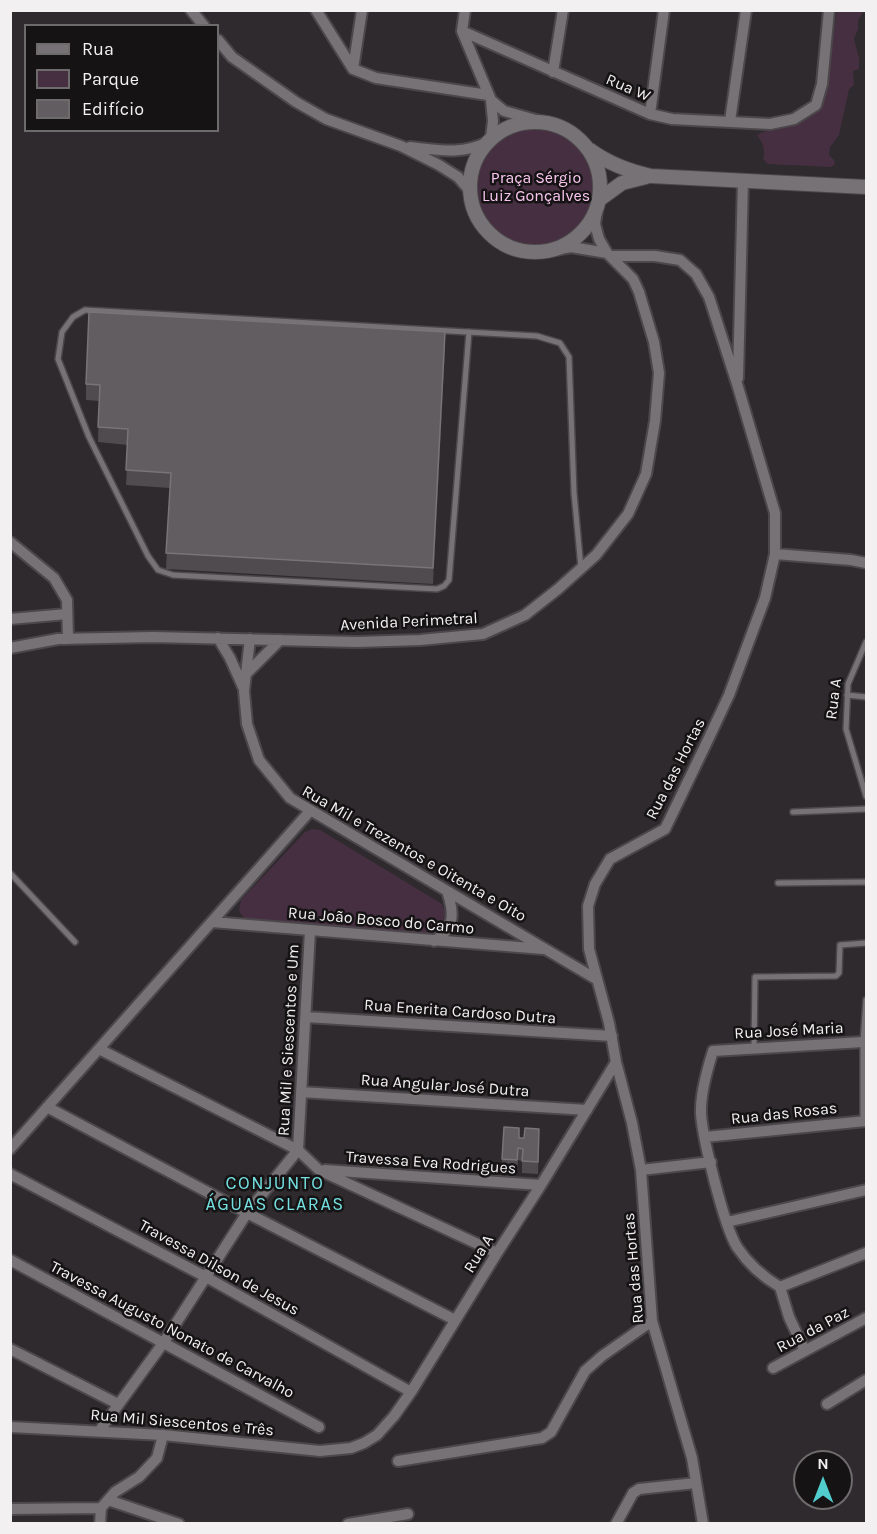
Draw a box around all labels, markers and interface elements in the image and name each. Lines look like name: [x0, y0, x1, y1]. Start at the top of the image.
legend: [24, 24, 219, 132]
text: Rua: [82, 38, 114, 60]
text: Parque: [82, 68, 139, 90]
street label: Rua W: [603, 70, 653, 106]
text: Edifício: [82, 98, 144, 120]
park label: Praça Sérgio Luiz Gonçalves: [482, 168, 590, 206]
street label: Avenida Perimetral: [340, 609, 478, 635]
street label: Rua A: [822, 677, 846, 721]
street label: Rua das Hortas: [642, 715, 710, 823]
street label: Rua Mil e Trezentos e Oitenta e Oito: [299, 782, 529, 926]
street label: Rua João Bosco do Carmo: [287, 903, 475, 939]
street label: Rua Mil e Siescentos e Um: [274, 943, 304, 1137]
street label: Rua Enerita Cardoso Dutra: [363, 996, 557, 1028]
street label: Rua José Maria: [734, 1019, 844, 1043]
street label: Rua Angular José Dutra: [360, 1071, 530, 1101]
street label: Rua das Rosas: [730, 1099, 838, 1129]
street label: Travessa Eva Rodrigues: [345, 1147, 517, 1179]
district label: CONJUNTO ÁGUAS CLARAS: [205, 1173, 345, 1216]
street label: Rua das Hortas: [620, 1212, 648, 1324]
street label: Travessa Dilson de Jesus: [136, 1216, 302, 1320]
street label: Rua A: [460, 1231, 498, 1277]
street label: Travessa Augusto Nonato de Carvalho: [47, 1257, 297, 1403]
street label: Rua da Paz: [773, 1303, 853, 1357]
street label: Rua Mil Siescentos e Três: [89, 1405, 275, 1441]
north arrow: [793, 1450, 853, 1510]
text: N: [817, 1454, 829, 1473]

